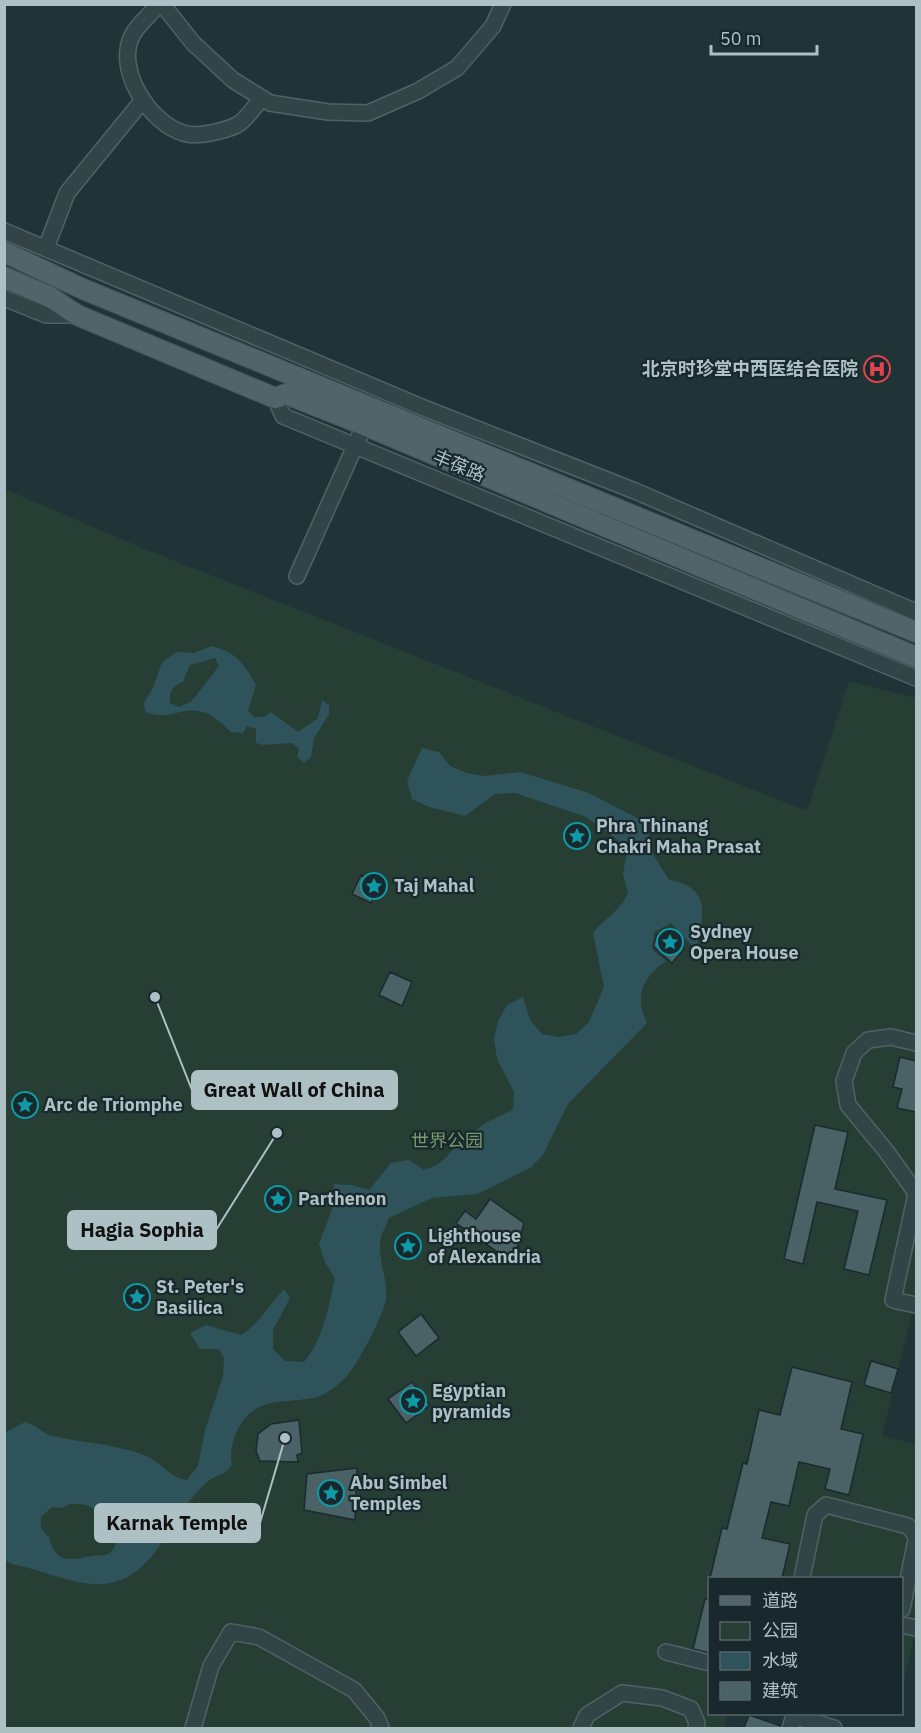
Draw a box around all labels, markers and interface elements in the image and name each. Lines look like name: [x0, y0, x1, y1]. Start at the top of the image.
scale bar: [711, 18, 818, 56]
text: 50 m: [720, 27, 762, 50]
hospital icon: 北京时珍堂中西医结合医院: [862, 354, 892, 384]
place label: 北京时珍堂中西医结合医院: [642, 357, 858, 380]
street label: 丰葆路: [430, 444, 489, 487]
place label: Phra Thinang Chakri Maha Prasat: [596, 814, 761, 858]
place icon: Phra Thinang Chakri Maha Prasat: [562, 821, 592, 851]
place icon: Taj Mahal: [359, 871, 389, 901]
place label: Taj Mahal: [394, 874, 475, 897]
place label: Sydney Opera House: [690, 920, 799, 964]
place icon: Sydney Opera House: [655, 927, 685, 957]
callout: Great Wall of China: [192, 1071, 397, 1109]
text: Great Wall of China: [203, 1076, 385, 1103]
place icon: Arc de Triomphe: [10, 1090, 40, 1120]
place label: Arc de Triomphe: [44, 1093, 183, 1116]
park label: 世界公园: [411, 1129, 483, 1152]
place icon: Parthenon: [263, 1184, 293, 1214]
place label: Parthenon: [298, 1187, 386, 1210]
callout: Hagia Sophia: [68, 1211, 216, 1249]
text: Hagia Sophia: [80, 1216, 204, 1243]
place label: Lighthouse of Alexandria: [428, 1224, 541, 1268]
place icon: Lighthouse of Alexandria: [393, 1231, 423, 1261]
place label: St. Peter's Basilica: [156, 1275, 244, 1319]
place icon: St. Peter's Basilica: [122, 1282, 152, 1312]
place label: Egyptian pyramids: [432, 1379, 511, 1423]
place icon: Egyptian pyramids: [398, 1386, 428, 1416]
place label: Abu Simbel Temples: [350, 1471, 448, 1515]
place icon: Abu Simbel Temples: [316, 1478, 346, 1508]
callout: Karnak Temple: [95, 1504, 260, 1542]
text: Karnak Temple: [106, 1509, 248, 1536]
legend: [708, 1577, 903, 1715]
text: 道路: [762, 1589, 798, 1612]
text: 公园: [762, 1619, 798, 1642]
text: 水域: [762, 1649, 798, 1672]
text: 建筑: [762, 1679, 798, 1702]

